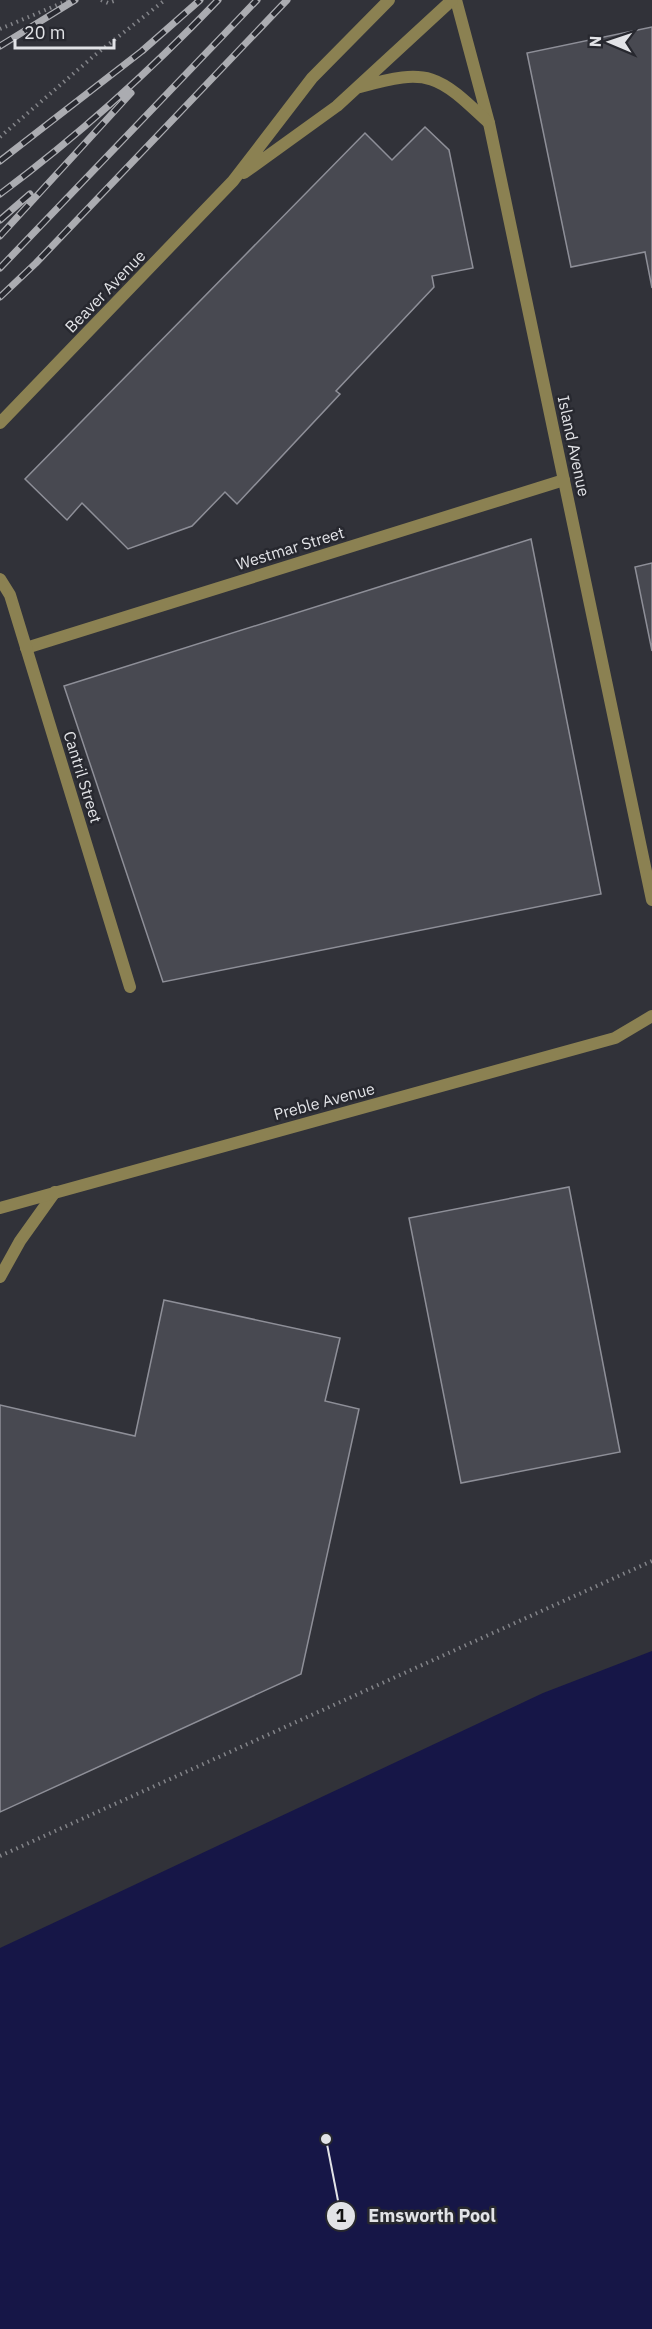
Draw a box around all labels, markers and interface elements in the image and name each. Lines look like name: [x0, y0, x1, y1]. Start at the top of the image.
scale bar: [15, 12, 114, 50]
north arrow: [580, 12, 640, 72]
text: 20 m: [24, 21, 66, 44]
text: N: [585, 35, 605, 48]
street label: Beaver Avenue: [61, 245, 150, 337]
street label: Island Avenue: [554, 394, 594, 498]
street label: Westmar Street: [233, 522, 347, 574]
street label: Cantril Street: [60, 729, 106, 825]
street label: Preble Avenue: [271, 1078, 377, 1124]
callout: Emsworth Pool: [326, 2198, 507, 2234]
text: 1: [336, 2204, 347, 2227]
text: Emsworth Pool: [368, 2204, 496, 2227]

